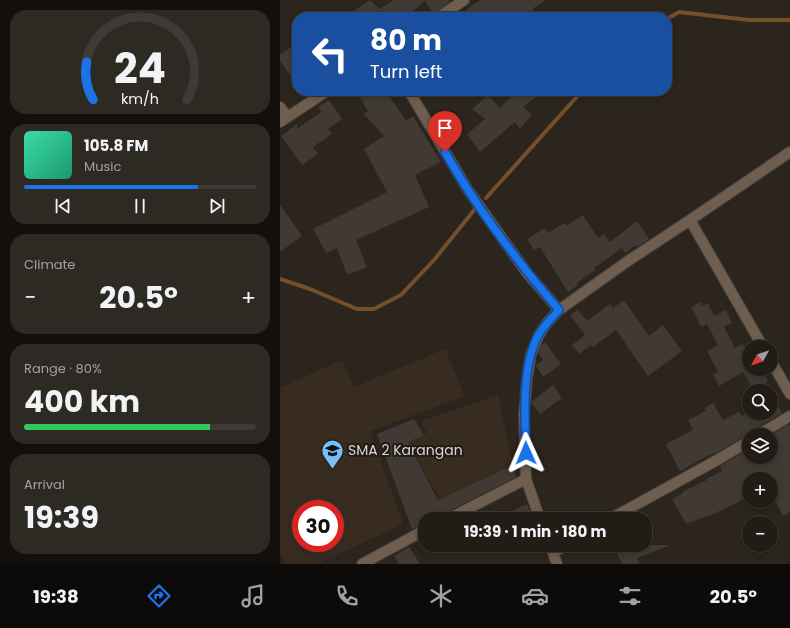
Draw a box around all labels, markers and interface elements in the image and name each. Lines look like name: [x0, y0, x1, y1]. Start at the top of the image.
text: 80 m: [370, 21, 442, 60]
icon: left: [304, 28, 356, 80]
text: 24: [114, 39, 166, 98]
text: Turn left: [370, 59, 442, 84]
text: km/h: [121, 89, 159, 109]
pin: [428, 111, 462, 152]
icon: arrive: [434, 117, 456, 139]
text: 105.8 FM: [84, 135, 148, 156]
text: Music: [84, 157, 121, 176]
icon: previous: [52, 195, 74, 217]
icon: pause: [129, 195, 151, 217]
icon: next: [206, 195, 228, 217]
text: Climate: [24, 255, 75, 274]
text: 20.5°: [99, 276, 178, 319]
text: −: [24, 282, 36, 313]
text: +: [241, 282, 256, 313]
north arrow: [742, 340, 778, 376]
map controls: [742, 340, 778, 552]
text: Range · 80%: [24, 359, 102, 378]
text: 400 km: [24, 380, 140, 423]
button: search: [742, 384, 778, 420]
button: layers: [742, 428, 778, 464]
position arrow: [505, 432, 547, 474]
school or university icon: SMA 2 Karangan: [319, 437, 345, 470]
place label: SMA 2 Karangan: [348, 440, 463, 460]
button: +: [742, 472, 778, 508]
text: Arrival: [24, 475, 65, 494]
text: 19:39: [24, 496, 99, 539]
speed limit sign: 30: [292, 500, 344, 552]
button: −: [742, 516, 778, 552]
text: 19:39 · 1 min · 180 m: [464, 521, 606, 542]
icon: directions: [145, 582, 173, 610]
icon: music: [239, 582, 267, 610]
icon: phone: [333, 582, 361, 610]
icon: climate: [427, 582, 455, 610]
icon: car: [521, 582, 549, 610]
icon: filters: [616, 582, 644, 610]
text: 19:38: [33, 584, 79, 609]
text: 20.5°: [710, 584, 757, 609]

